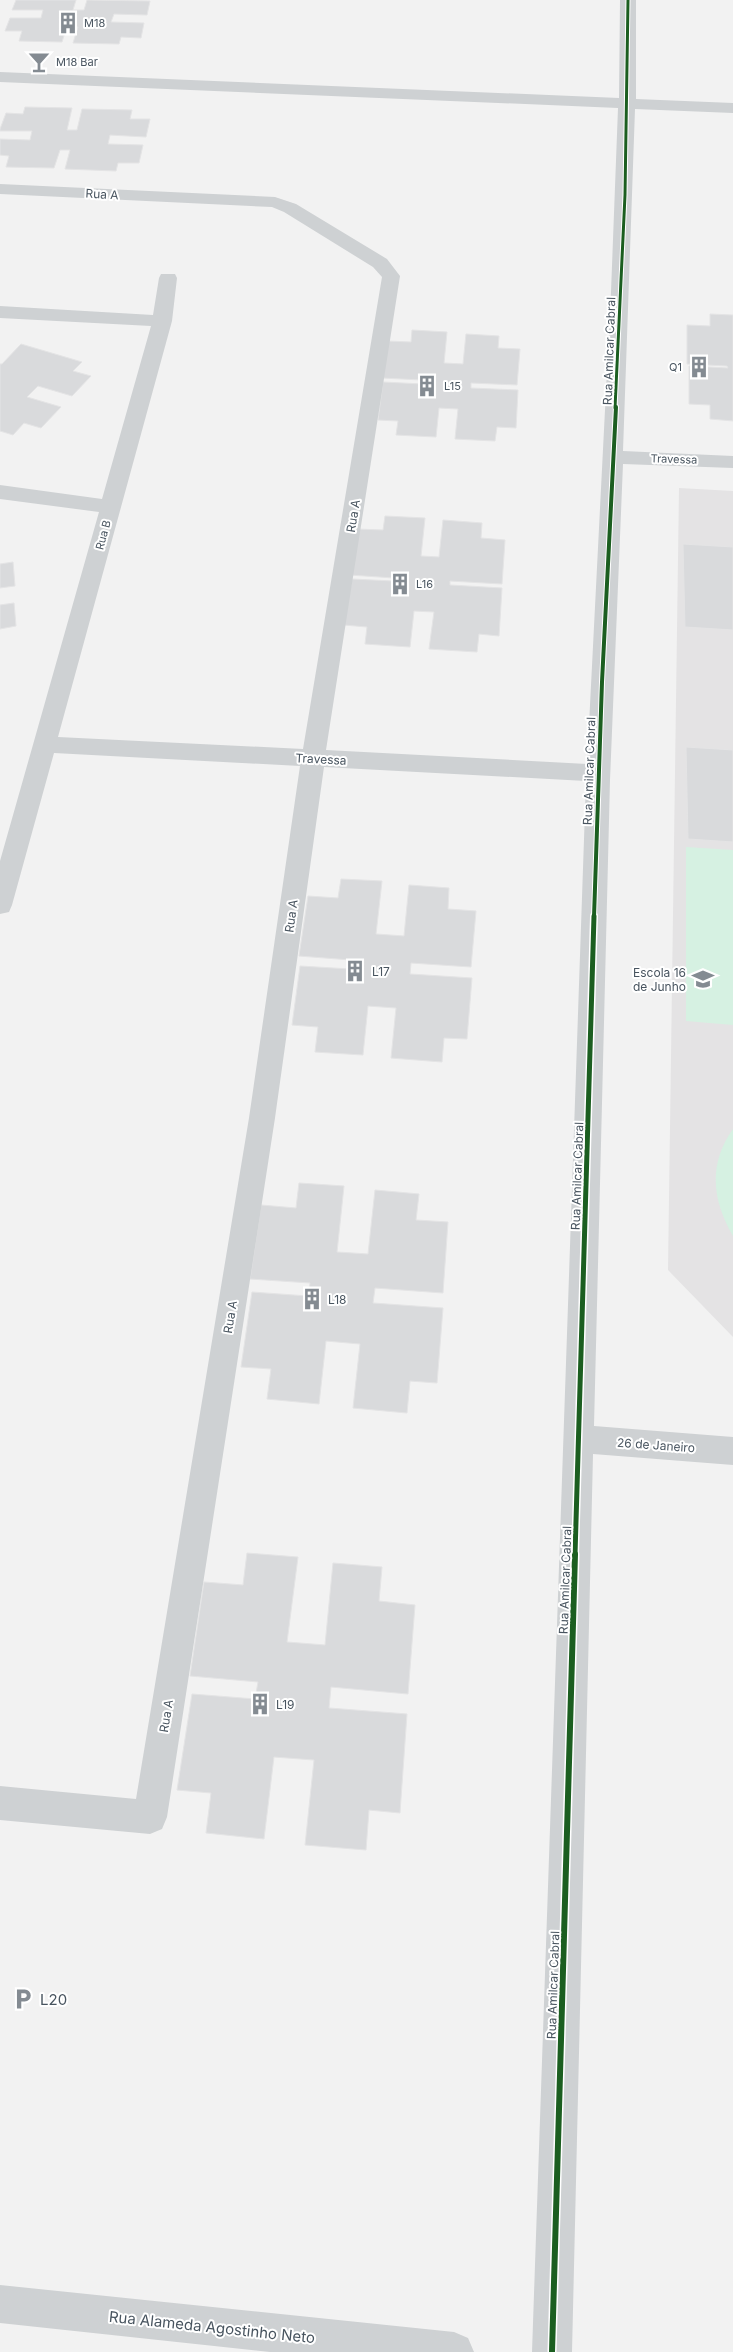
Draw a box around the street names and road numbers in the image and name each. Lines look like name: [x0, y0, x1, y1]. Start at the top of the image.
street label: Rua A: [85, 186, 119, 202]
street label: Rua Amilcar Cabral: [600, 297, 618, 405]
street label: Travessa: [650, 451, 698, 467]
street label: Rua A: [343, 498, 363, 534]
street label: Rua B: [92, 519, 114, 551]
street label: Rua Amilcar Cabral: [580, 717, 598, 825]
street label: Travessa: [295, 750, 347, 768]
street label: Rua A: [281, 899, 301, 933]
street label: Rua Amilcar Cabral: [568, 1122, 586, 1230]
street label: Rua A: [220, 1299, 240, 1335]
street label: 26 de Janeiro: [617, 1435, 695, 1455]
street label: Rua Amilcar Cabral: [556, 1526, 574, 1634]
street label: Rua A: [156, 1698, 176, 1734]
street label: Rua Amilcar Cabral: [544, 1931, 562, 2039]
street label: Rua Alameda Agostinho Neto: [108, 2307, 316, 2347]

